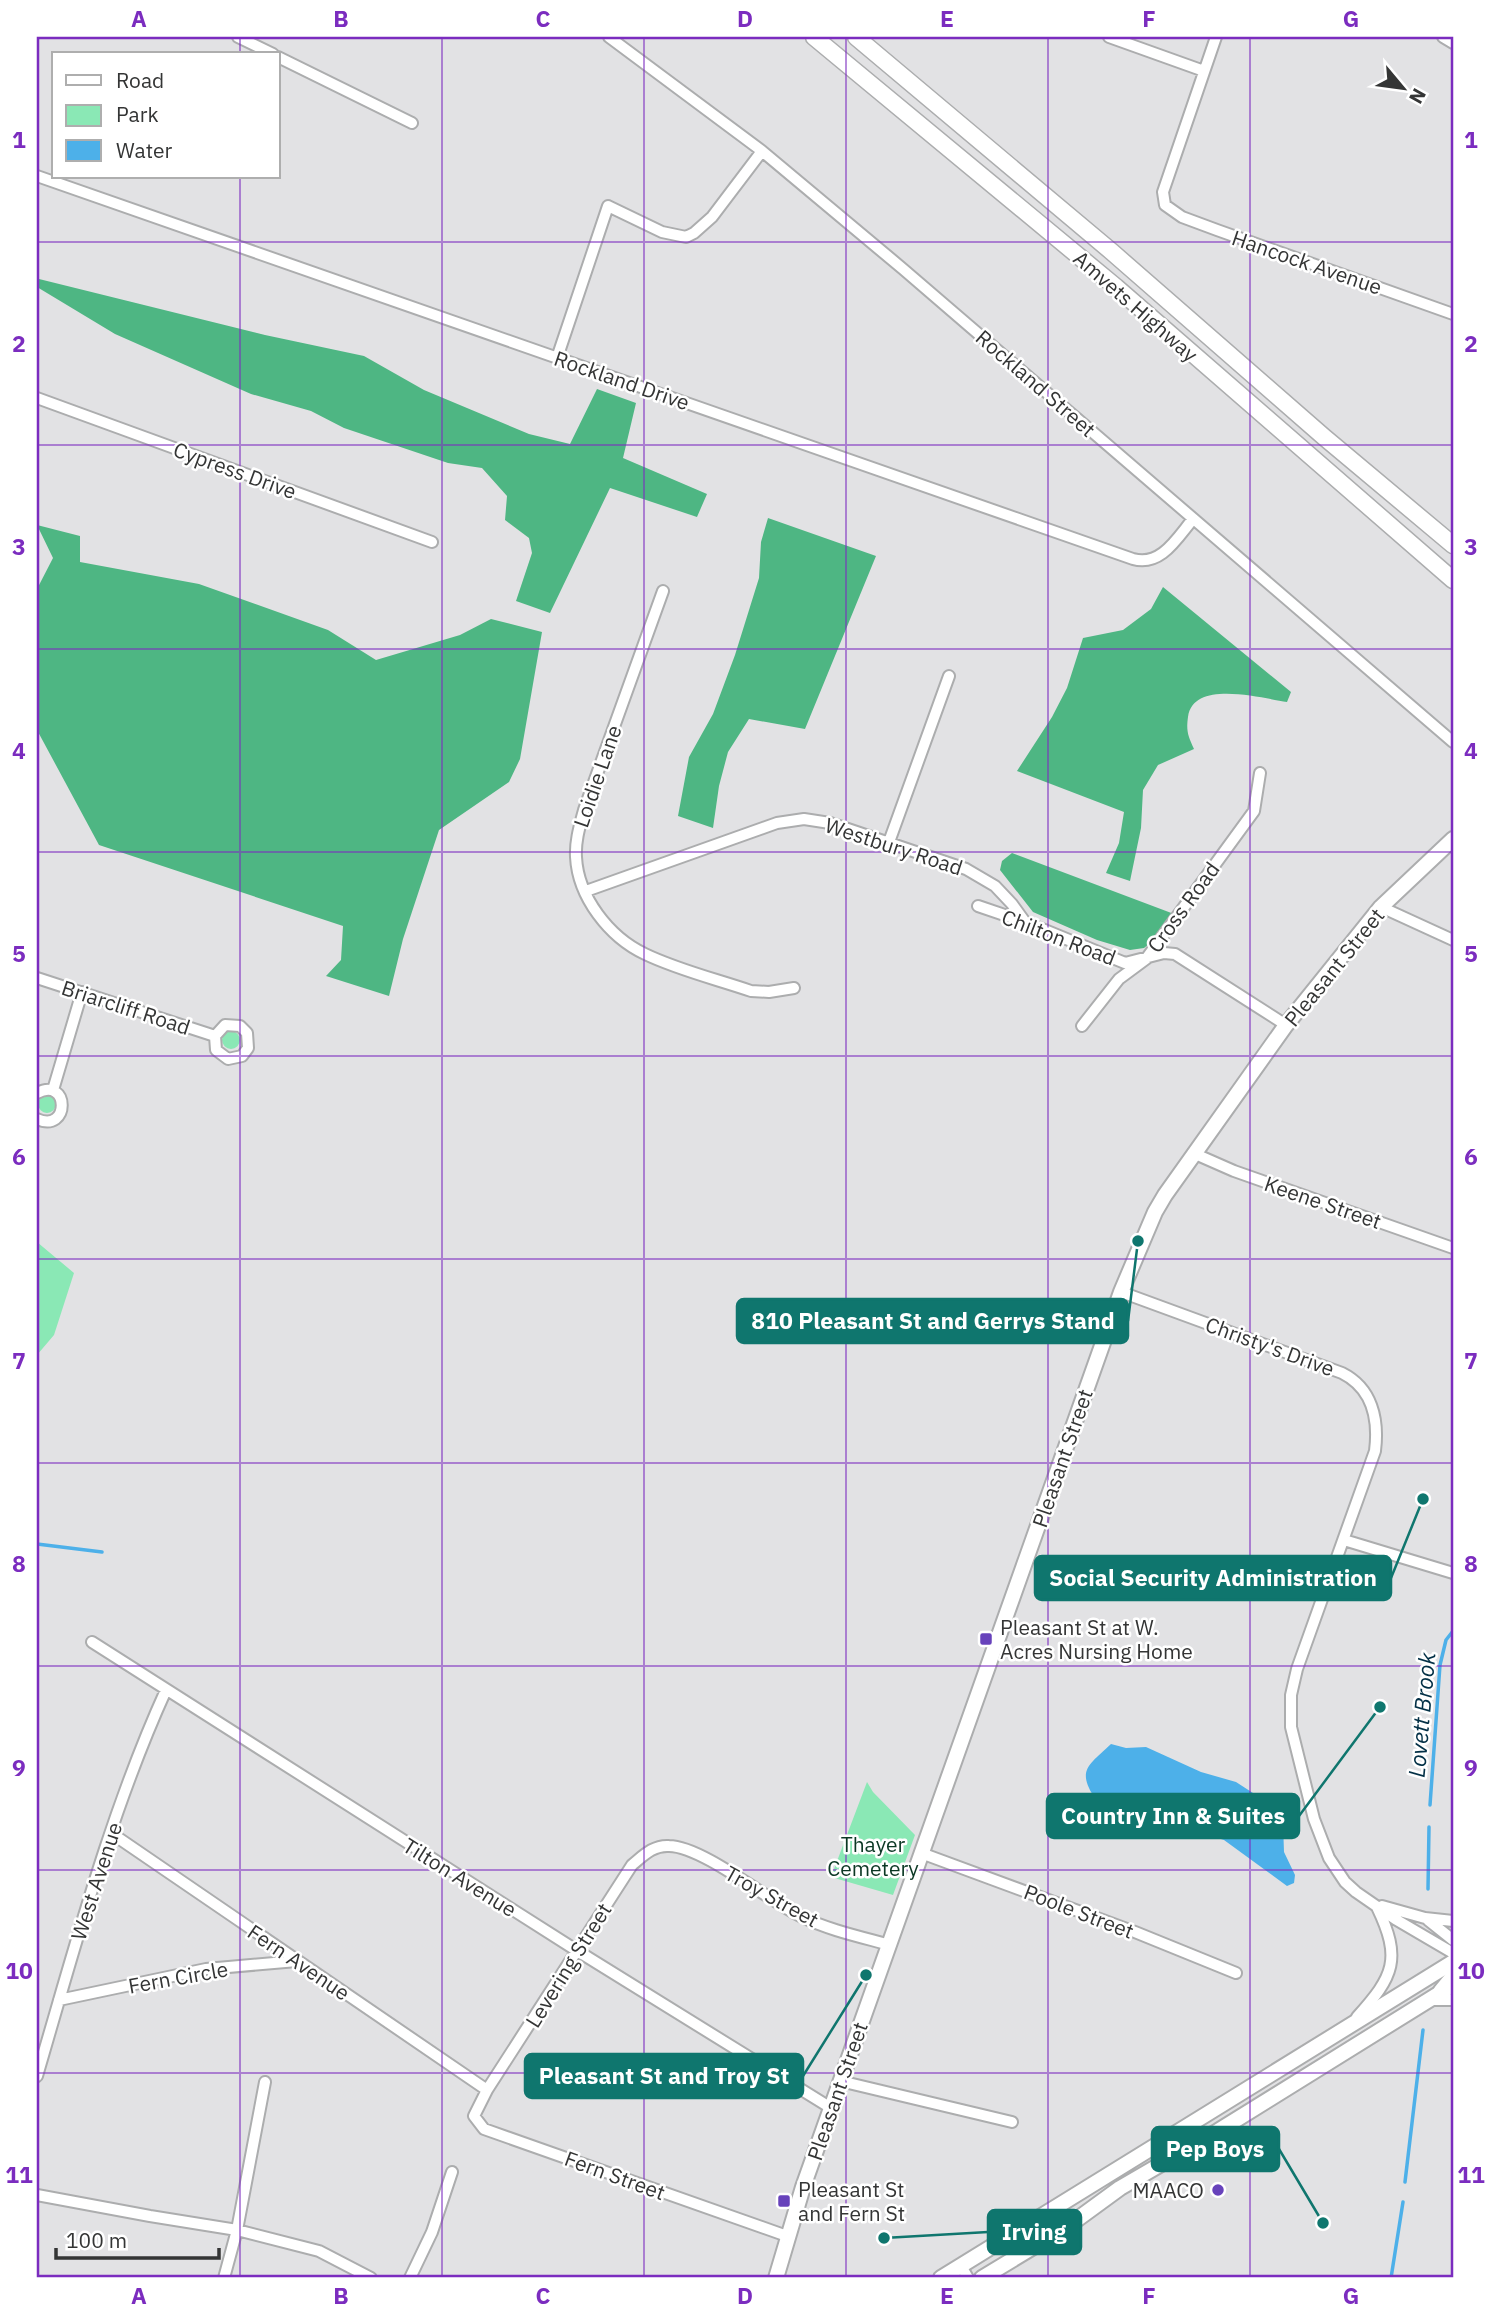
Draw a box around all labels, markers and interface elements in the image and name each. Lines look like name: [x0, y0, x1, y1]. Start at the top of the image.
text: A: [131, 3, 147, 33]
text: B: [333, 3, 349, 33]
text: C: [536, 3, 551, 33]
text: D: [737, 3, 753, 33]
text: E: [940, 3, 954, 33]
text: F: [1142, 3, 1156, 33]
text: G: [1343, 3, 1359, 33]
legend: [52, 52, 280, 178]
north arrow: [1368, 52, 1438, 122]
text: Road: [116, 66, 164, 94]
text: N: [1404, 84, 1432, 108]
text: Park: [116, 100, 159, 128]
text: 1: [12, 124, 26, 154]
text: 1: [1464, 124, 1478, 154]
text: Water: [116, 136, 173, 164]
street label: Hancock Avenue: [1228, 223, 1386, 301]
street label: Amvets Highway: [1068, 244, 1205, 368]
street label: Rockland Street: [970, 323, 1102, 443]
text: 2: [12, 328, 26, 358]
text: 2: [1464, 328, 1478, 358]
street label: Rockland Drive: [551, 344, 693, 416]
street label: Cypress Drive: [170, 435, 300, 505]
text: 3: [12, 531, 26, 561]
text: 3: [1464, 531, 1478, 561]
street label: Loidie Lane: [566, 721, 628, 831]
text: 4: [12, 735, 26, 765]
text: 4: [1464, 735, 1478, 765]
street label: Westbury Road: [822, 811, 966, 881]
street label: Cross Road: [1141, 856, 1225, 958]
street label: Chilton Road: [998, 902, 1120, 972]
street label: Pleasant Street: [1278, 902, 1390, 1032]
text: 5: [12, 938, 26, 968]
text: 5: [1464, 938, 1478, 968]
street label: Briarcliff Road: [58, 973, 194, 1041]
text: 6: [12, 1141, 26, 1171]
text: 6: [1464, 1141, 1478, 1171]
street label: Keene Street: [1261, 1169, 1385, 1235]
callout: 810 Pleasant St and Gerrys Stand: [737, 1299, 1128, 1343]
text: 810 Pleasant St and Gerrys Stand: [751, 1305, 1115, 1335]
street label: Christy's Drive: [1202, 1310, 1338, 1382]
text: 7: [12, 1345, 26, 1375]
text: 7: [1464, 1345, 1478, 1375]
street label: Pleasant Street: [1025, 1385, 1099, 1531]
text: 8: [12, 1548, 26, 1578]
text: 8: [1464, 1548, 1478, 1578]
callout: Social Security Administration: [1035, 1556, 1391, 1600]
text: Social Security Administration: [1049, 1562, 1377, 1592]
place label: Pleasant St at W. Acres Nursing Home: [1000, 1613, 1193, 1665]
marker: Pleasant St at W. Acres Nursing Home: [978, 1631, 994, 1647]
water label: Lovett Brook: [1401, 1650, 1442, 1779]
text: 9: [12, 1752, 26, 1782]
text: 9: [1464, 1752, 1478, 1782]
callout: Country Inn & Suites: [1047, 1794, 1299, 1838]
text: Country Inn & Suites: [1061, 1800, 1285, 1830]
street label: West Avenue: [64, 1818, 128, 1944]
park label: Thayer Cemetery: [827, 1830, 919, 1882]
street label: Tilton Avenue: [398, 1831, 522, 1923]
street label: Troy Street: [720, 1859, 824, 1933]
street label: Poole Street: [1020, 1877, 1138, 1945]
street label: Levering Street: [519, 1897, 617, 2033]
street label: Fern Avenue: [242, 1918, 356, 2006]
street label: Fern Circle: [126, 1954, 230, 2000]
text: 10: [5, 1955, 33, 1985]
text: 10: [1457, 1955, 1485, 1985]
street label: Pleasant Street: [800, 2018, 874, 2164]
callout: Pleasant St and Troy St: [525, 2054, 803, 2098]
text: Pleasant St and Troy St: [539, 2060, 789, 2090]
callout: Pep Boys: [1152, 2127, 1279, 2171]
text: Pep Boys: [1166, 2133, 1264, 2163]
street label: Fern Street: [561, 2144, 669, 2206]
text: 11: [5, 2159, 33, 2189]
text: 11: [1457, 2159, 1485, 2189]
place label: Pleasant St and Fern St: [798, 2175, 905, 2227]
place label: MAACO: [1132, 2176, 1204, 2204]
marker: MAACO: [1210, 2182, 1226, 2198]
marker: Pleasant St and Fern St: [776, 2193, 792, 2209]
callout: Irving: [988, 2210, 1081, 2254]
text: Irving: [1002, 2216, 1067, 2246]
scale bar: [56, 2217, 219, 2261]
text: 100 m: [66, 2226, 127, 2254]
text: A: [131, 2280, 147, 2310]
text: B: [333, 2280, 349, 2310]
text: C: [536, 2280, 551, 2310]
text: D: [737, 2280, 753, 2310]
text: E: [940, 2280, 954, 2310]
text: F: [1142, 2280, 1156, 2310]
text: G: [1343, 2280, 1359, 2310]

